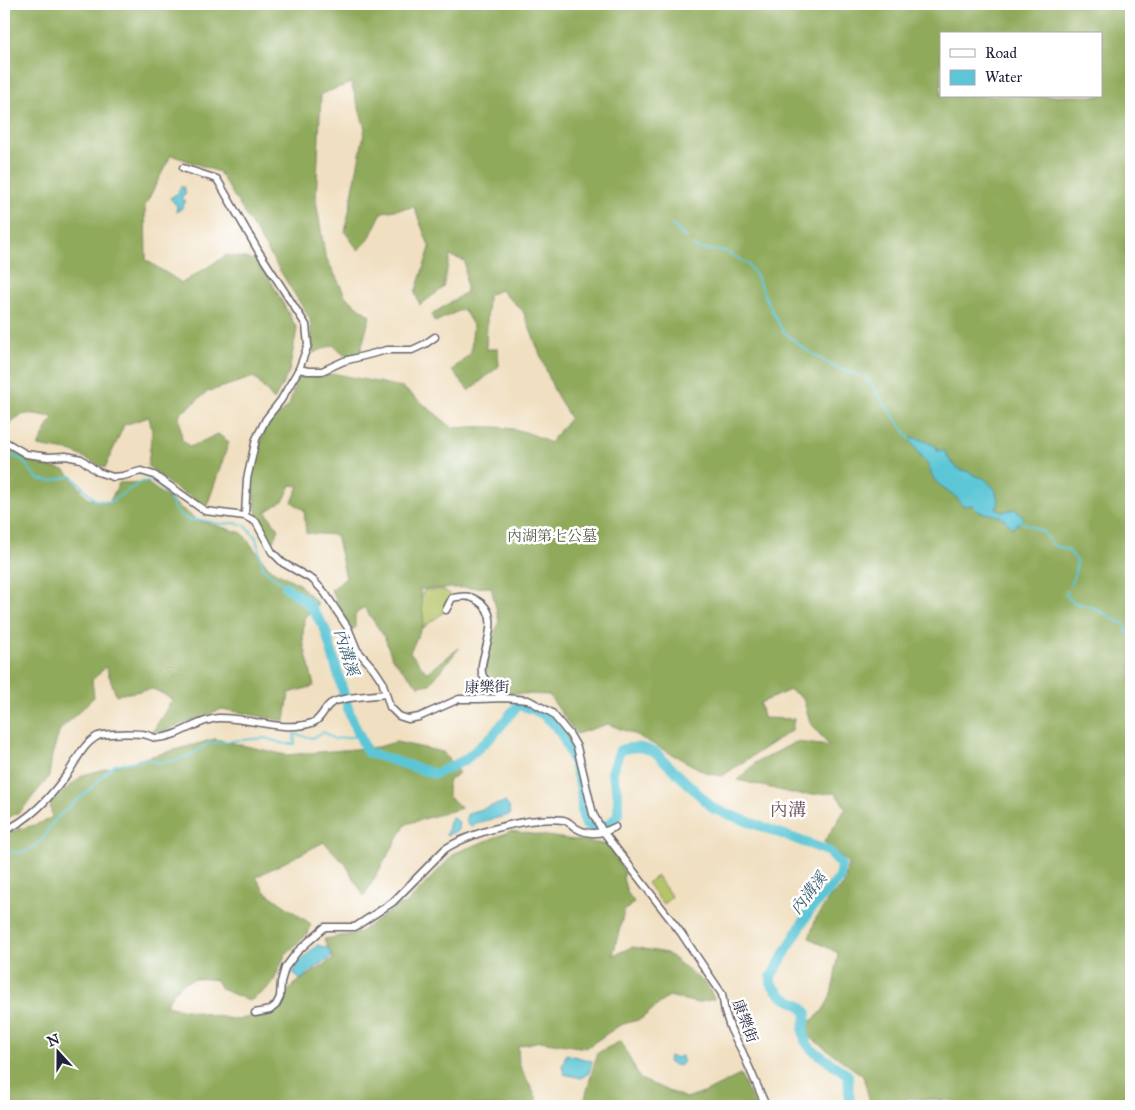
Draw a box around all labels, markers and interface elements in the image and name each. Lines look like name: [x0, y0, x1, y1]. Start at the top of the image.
legend: [940, 32, 1102, 98]
text: Road: [985, 44, 1017, 62]
text: Water: [985, 68, 1022, 86]
park label: 內湖第七公墓: [507, 527, 597, 545]
water label: 內溝溪: [330, 626, 363, 680]
street label: 康樂街: [464, 678, 510, 696]
district label: 內溝: [770, 799, 806, 821]
water label: 內溝溪: [786, 867, 832, 918]
street label: 康樂街: [729, 997, 761, 1045]
north arrow: [32, 1028, 82, 1078]
text: N: [45, 1030, 62, 1050]

